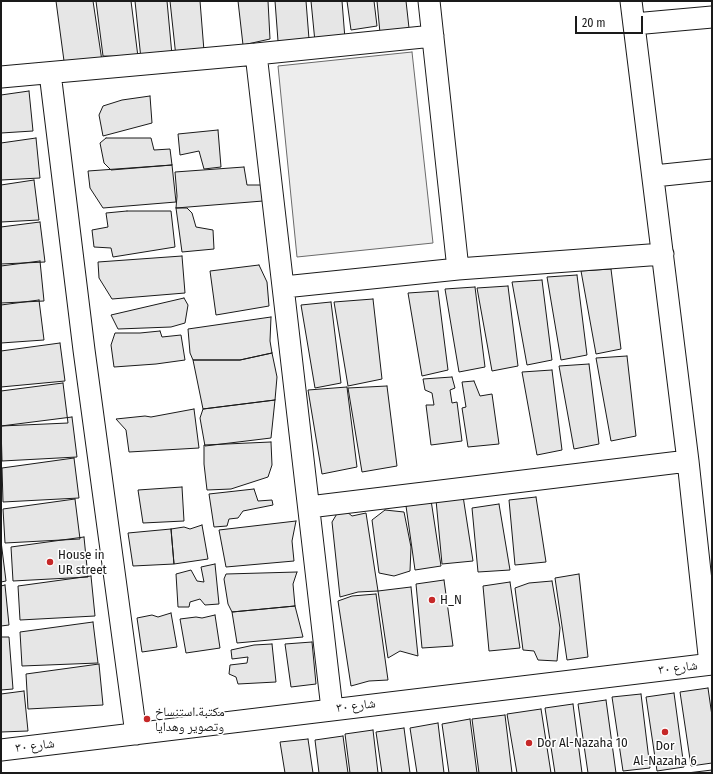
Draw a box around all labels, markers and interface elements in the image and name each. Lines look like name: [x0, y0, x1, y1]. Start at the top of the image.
scale bar: [577, 8, 645, 34]
text: 20 m: [582, 16, 606, 30]
place label: House in UR street: [58, 547, 107, 578]
marker: House in UR street: [45, 557, 55, 567]
place label: H_N: [440, 592, 462, 608]
marker: H_N: [427, 595, 437, 605]
street label: شارع ٣٠: [657, 658, 699, 678]
street label: شارع ٣٠: [335, 696, 377, 716]
place label: مكتبة استنساخ وتصوير وهدايا: [155, 704, 225, 735]
marker: مكتبة استنساخ وتصوير وهدايا: [142, 714, 152, 724]
marker: Dor Al-Nazaha 6: [660, 727, 670, 737]
place label: Dor Al-Nazaha 10: [537, 735, 628, 751]
street label: شارع ٣٠: [14, 736, 56, 756]
marker: Dor Al-Nazaha 10: [524, 738, 534, 748]
place label: Dor Al-Nazaha 6: [633, 738, 697, 769]

